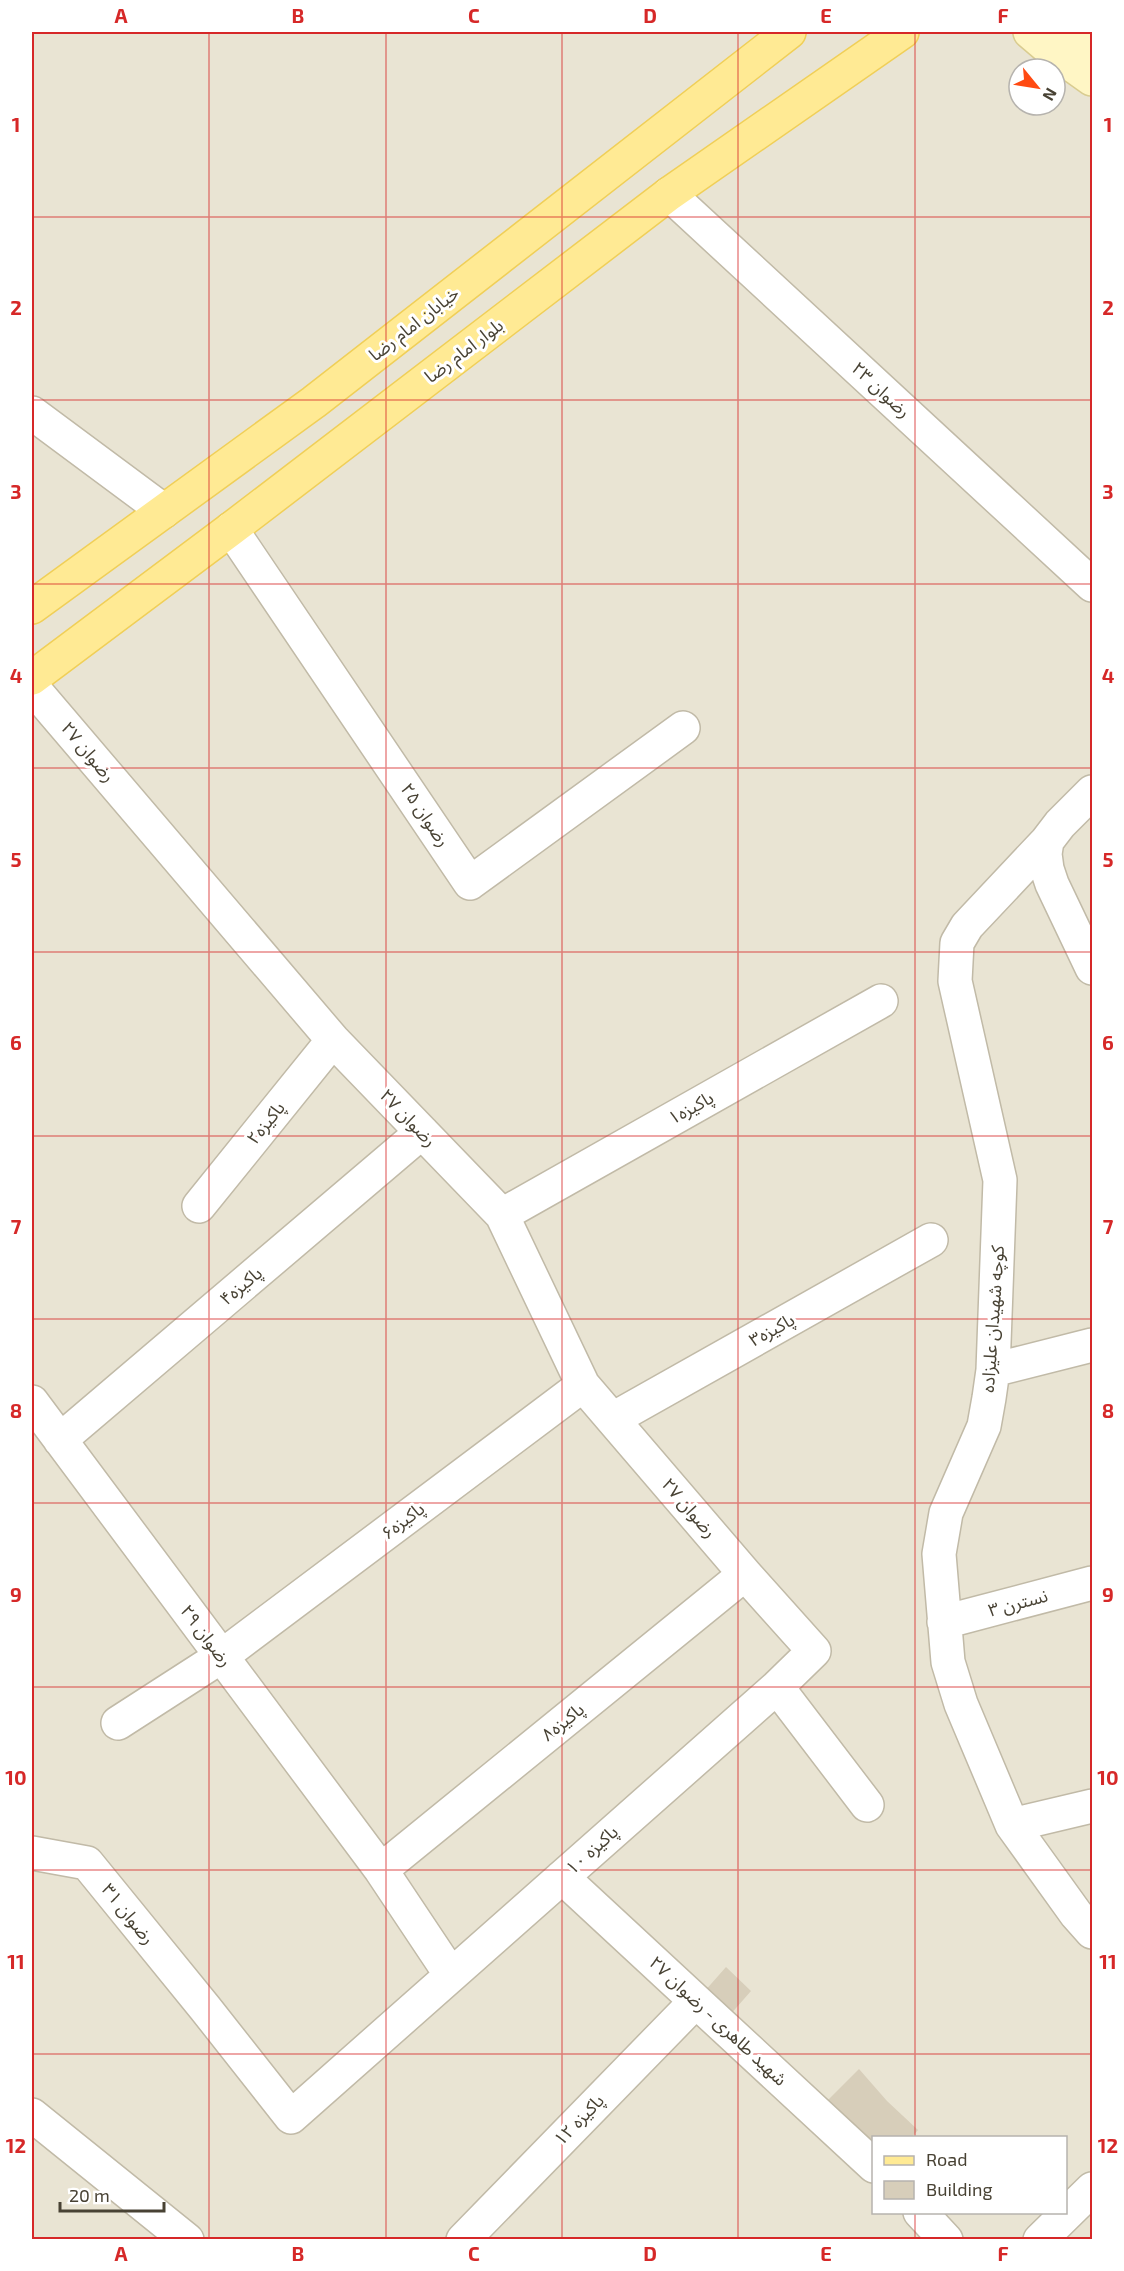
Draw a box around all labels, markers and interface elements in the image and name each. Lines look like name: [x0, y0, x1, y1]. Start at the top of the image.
text: A: [114, 3, 128, 27]
text: B: [292, 3, 304, 27]
text: C: [468, 3, 480, 27]
text: D: [643, 3, 657, 27]
text: E: [820, 3, 832, 27]
text: F: [997, 3, 1009, 27]
north arrow: [1007, 57, 1067, 117]
text: N: [1039, 85, 1062, 105]
text: 1: [12, 112, 20, 136]
text: 1: [1104, 112, 1112, 136]
street label: خیابان امام رضا: [364, 281, 465, 368]
text: 2: [10, 295, 22, 319]
text: 2: [1102, 295, 1114, 319]
street label: بلوار امام رضا: [420, 313, 510, 390]
street label: رضوان ۲۳: [847, 357, 916, 423]
text: 3: [10, 479, 22, 503]
text: 3: [1102, 479, 1114, 503]
text: 4: [10, 663, 23, 687]
text: 4: [1102, 663, 1115, 687]
street label: رضوان ۲۷: [56, 717, 120, 787]
street label: رضوان ۲۵: [396, 778, 455, 851]
text: 5: [10, 847, 22, 871]
text: 5: [1102, 847, 1114, 871]
text: 6: [10, 1030, 22, 1054]
text: 6: [1102, 1030, 1114, 1054]
street label: رضوان ۲۷: [375, 1084, 442, 1152]
street label: پاکیزه۱: [664, 1086, 718, 1130]
street label: پاکیزه۲: [241, 1097, 290, 1149]
text: 7: [11, 1214, 22, 1238]
text: 7: [1103, 1214, 1114, 1238]
street label: کوچه شهیدان علیزاده: [976, 1244, 1009, 1393]
street label: پاکیزه۴: [215, 1261, 267, 1310]
street label: پاکیزه۳: [745, 1308, 799, 1352]
text: 8: [10, 1398, 22, 1422]
text: 8: [1102, 1398, 1114, 1422]
street label: رضوان ۲۷: [657, 1473, 722, 1542]
street label: پاکیزه۶: [376, 1497, 429, 1545]
text: 9: [10, 1582, 22, 1606]
text: 9: [1102, 1582, 1114, 1606]
street label: نسترن ۳: [986, 1584, 1050, 1621]
street label: رضوان ۲۹: [176, 1600, 237, 1671]
street label: پاکیزه۸: [537, 1697, 589, 1746]
text: 10: [5, 1765, 27, 1789]
text: 10: [1097, 1765, 1119, 1789]
street label: پاکیزه ۱۰: [561, 1820, 623, 1879]
street label: رضوان ۳۱: [97, 1878, 160, 1949]
text: 11: [7, 1949, 25, 1973]
text: 11: [1099, 1949, 1117, 1973]
street label: شهید طاهری - رضوان ۲۷: [645, 1951, 792, 2091]
street label: پاکیزه ۱۲: [548, 2089, 609, 2150]
text: 12: [6, 2133, 26, 2157]
text: 12: [1098, 2133, 1118, 2157]
legend: [872, 2136, 1067, 2214]
text: Road: [926, 2148, 967, 2170]
scale bar: [60, 2175, 164, 2213]
text: Building: [926, 2178, 993, 2200]
text: 20 m: [69, 2184, 110, 2206]
text: A: [114, 2241, 128, 2265]
text: B: [292, 2241, 304, 2265]
text: C: [468, 2241, 480, 2265]
text: D: [643, 2241, 657, 2265]
text: E: [820, 2241, 832, 2265]
text: F: [997, 2241, 1009, 2265]

